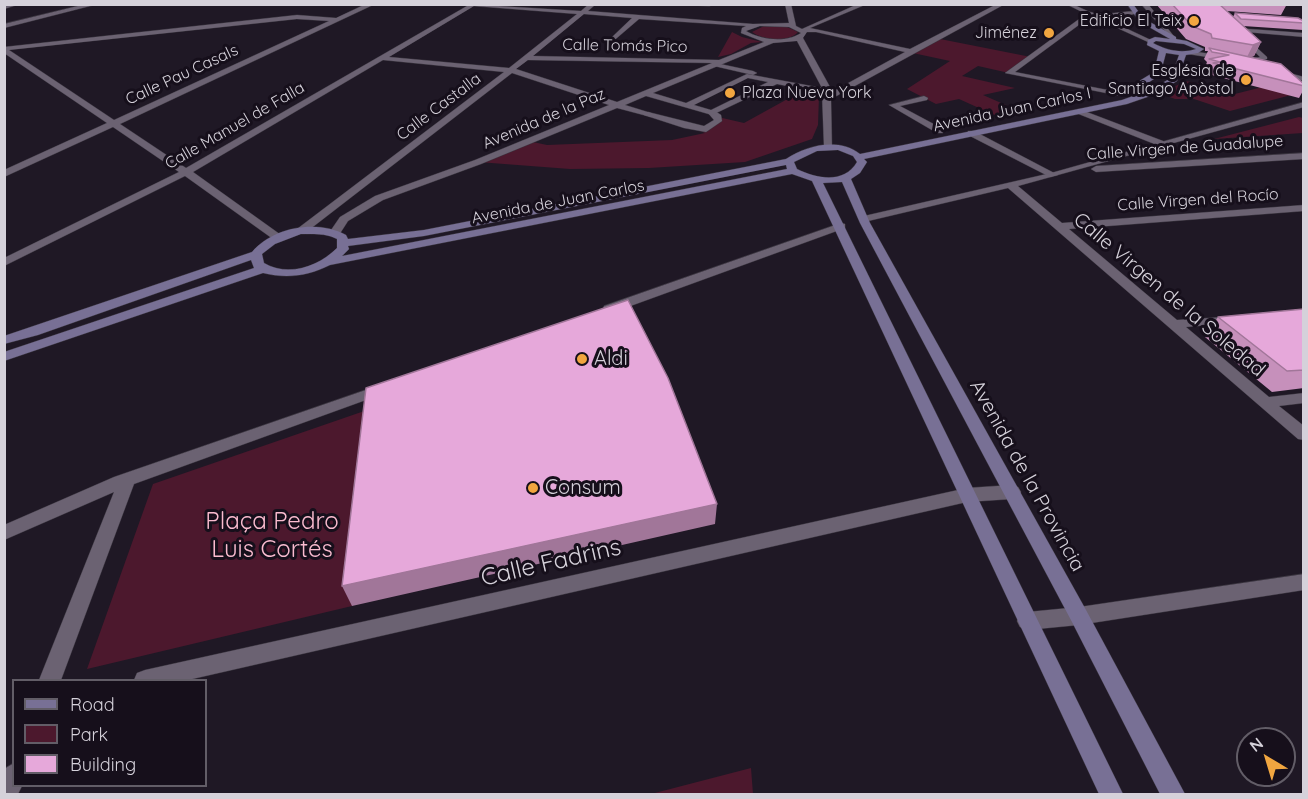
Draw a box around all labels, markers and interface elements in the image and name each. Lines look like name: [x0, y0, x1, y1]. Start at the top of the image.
place label: Edificio El Teix: [1080, 11, 1182, 31]
marker: Edificio El Teix: [1187, 14, 1201, 28]
place label: Jiménez: [975, 23, 1037, 43]
marker: Jiménez: [1042, 26, 1056, 40]
street label: Calle Tomás Pico: [562, 35, 688, 57]
street label: Calle Pau Casals: [123, 41, 241, 109]
place label: Església de Santiago Apòstol: [1108, 61, 1234, 99]
street label: Calle Castalla: [393, 69, 485, 145]
marker: Església de Santiago Apòstol: [1239, 73, 1253, 87]
street label: Calle Manuel de Falla: [162, 78, 308, 174]
place label: Plaza Nueva York: [742, 83, 872, 103]
street label: Avenida de la Paz: [480, 84, 608, 154]
street label: Avenida Juan Carlos I: [931, 84, 1093, 136]
marker: Plaza Nueva York: [723, 86, 737, 100]
street label: Calle Virgen de Guadalupe: [1086, 132, 1284, 164]
street label: Avenida de Juan Carlos: [470, 176, 646, 228]
street label: Calle Virgen del Rocío: [1117, 185, 1279, 215]
street label: Calle Virgen de la Soledad: [1068, 208, 1270, 382]
place label: Aldi: [594, 347, 628, 371]
marker: Aldi: [575, 352, 589, 366]
street label: Avenida de la Provincia: [964, 376, 1090, 576]
place label: Consum: [545, 476, 621, 500]
marker: Consum: [526, 481, 540, 495]
park label: Plaça Pedro Luis Cortés: [205, 508, 339, 564]
street label: Calle Fadrins: [478, 533, 624, 593]
legend: [12, 679, 207, 787]
text: Road: [70, 693, 115, 716]
text: Park: [70, 723, 108, 746]
north arrow: [1236, 727, 1296, 787]
text: N: [1245, 733, 1267, 756]
text: Building: [70, 753, 136, 776]

